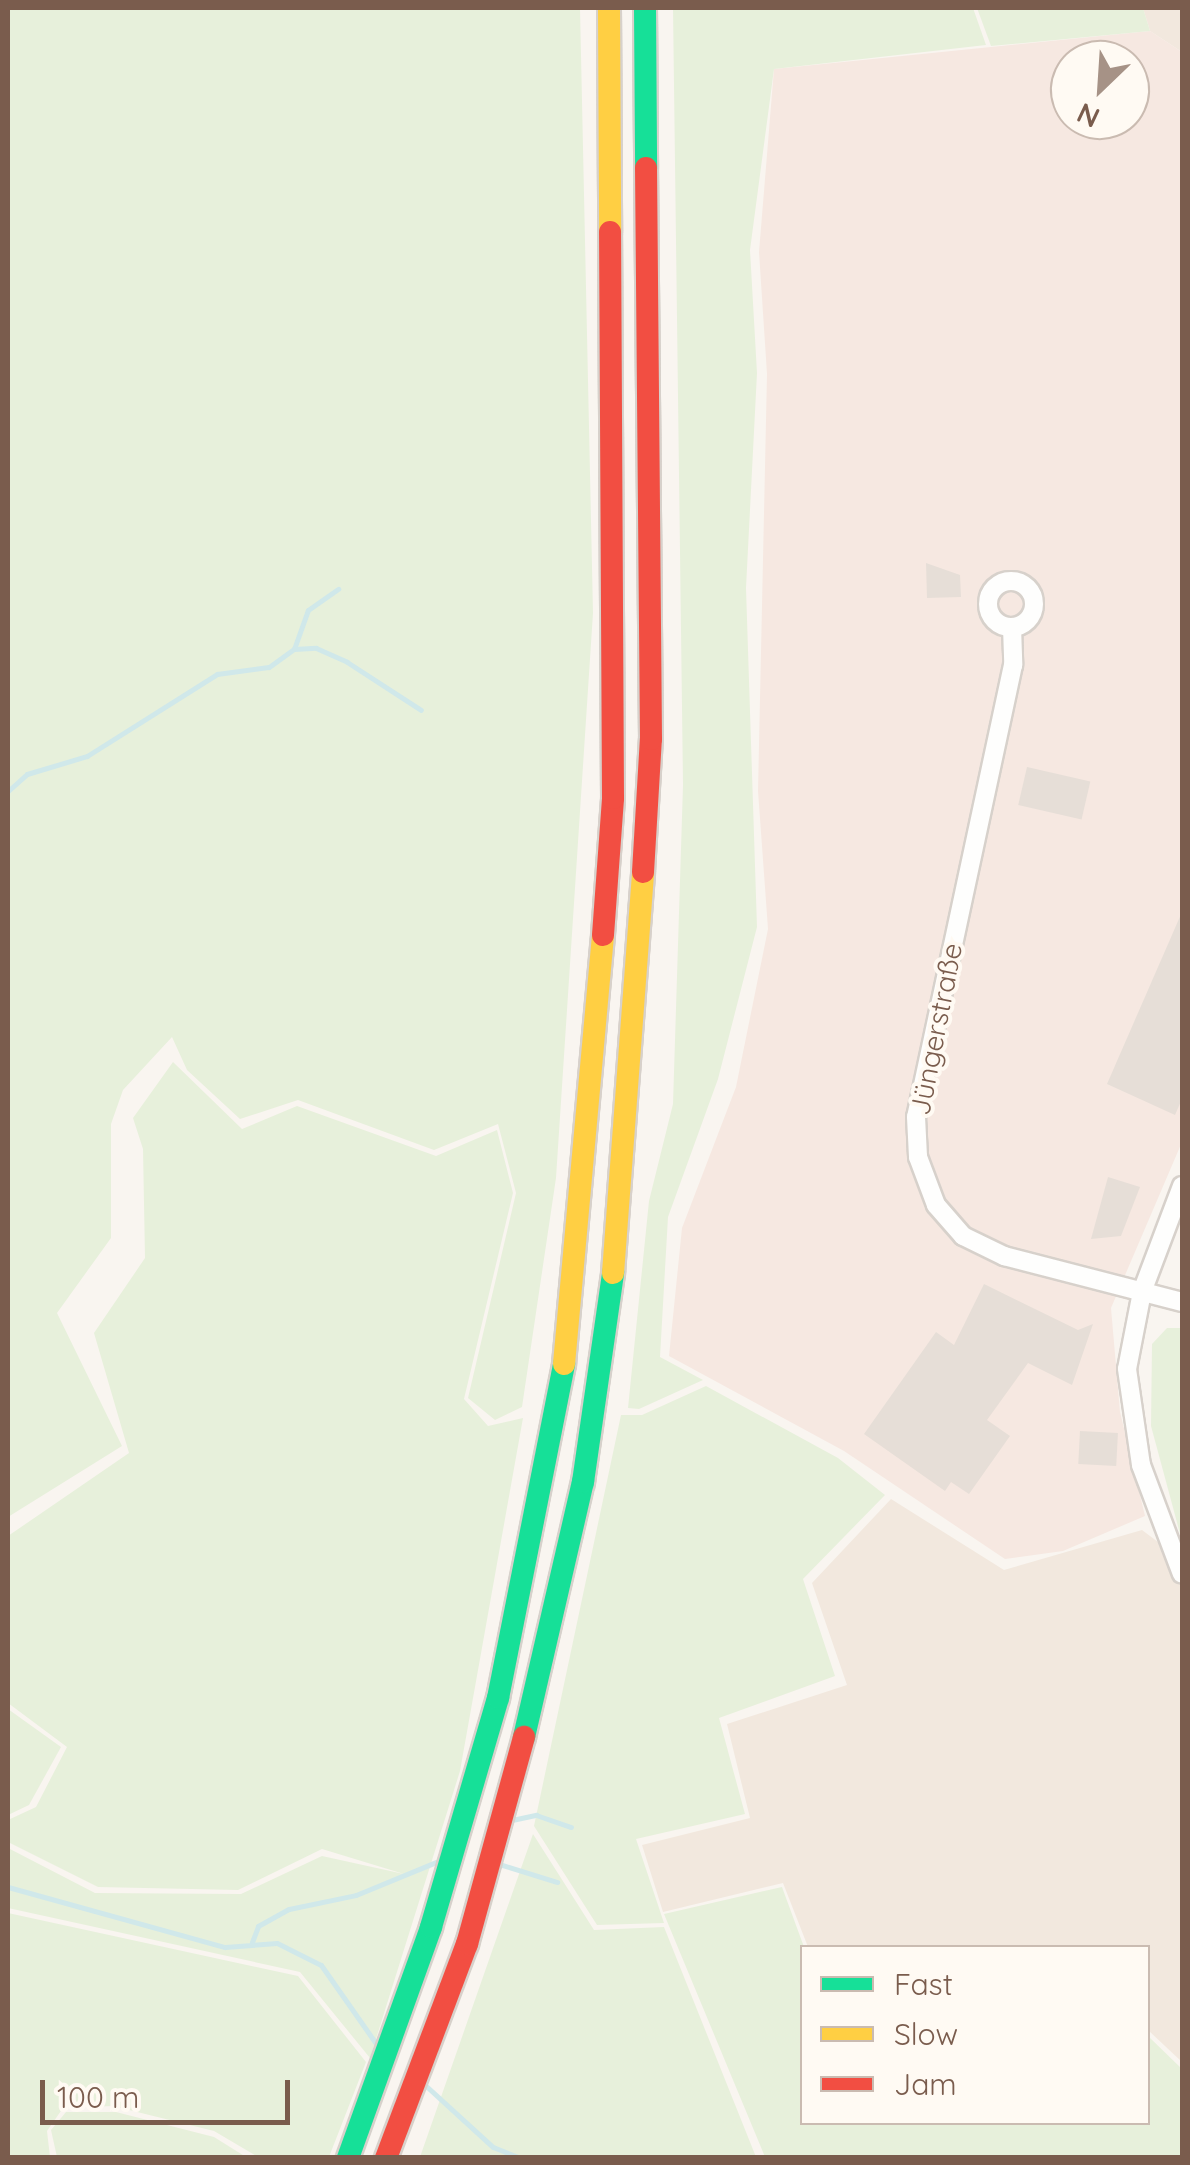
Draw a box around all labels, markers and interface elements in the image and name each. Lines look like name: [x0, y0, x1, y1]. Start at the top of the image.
north arrow: [1050, 40, 1150, 140]
text: N: [1071, 96, 1105, 136]
street label: Jüngerstraße: [903, 940, 969, 1118]
legend: [800, 1945, 1150, 2125]
text: Fast: [894, 1965, 953, 2003]
text: Slow: [894, 2015, 958, 2053]
scale bar: [45, 2060, 295, 2122]
text: Jam: [894, 2065, 957, 2103]
text: 100 m: [57, 2078, 139, 2116]

